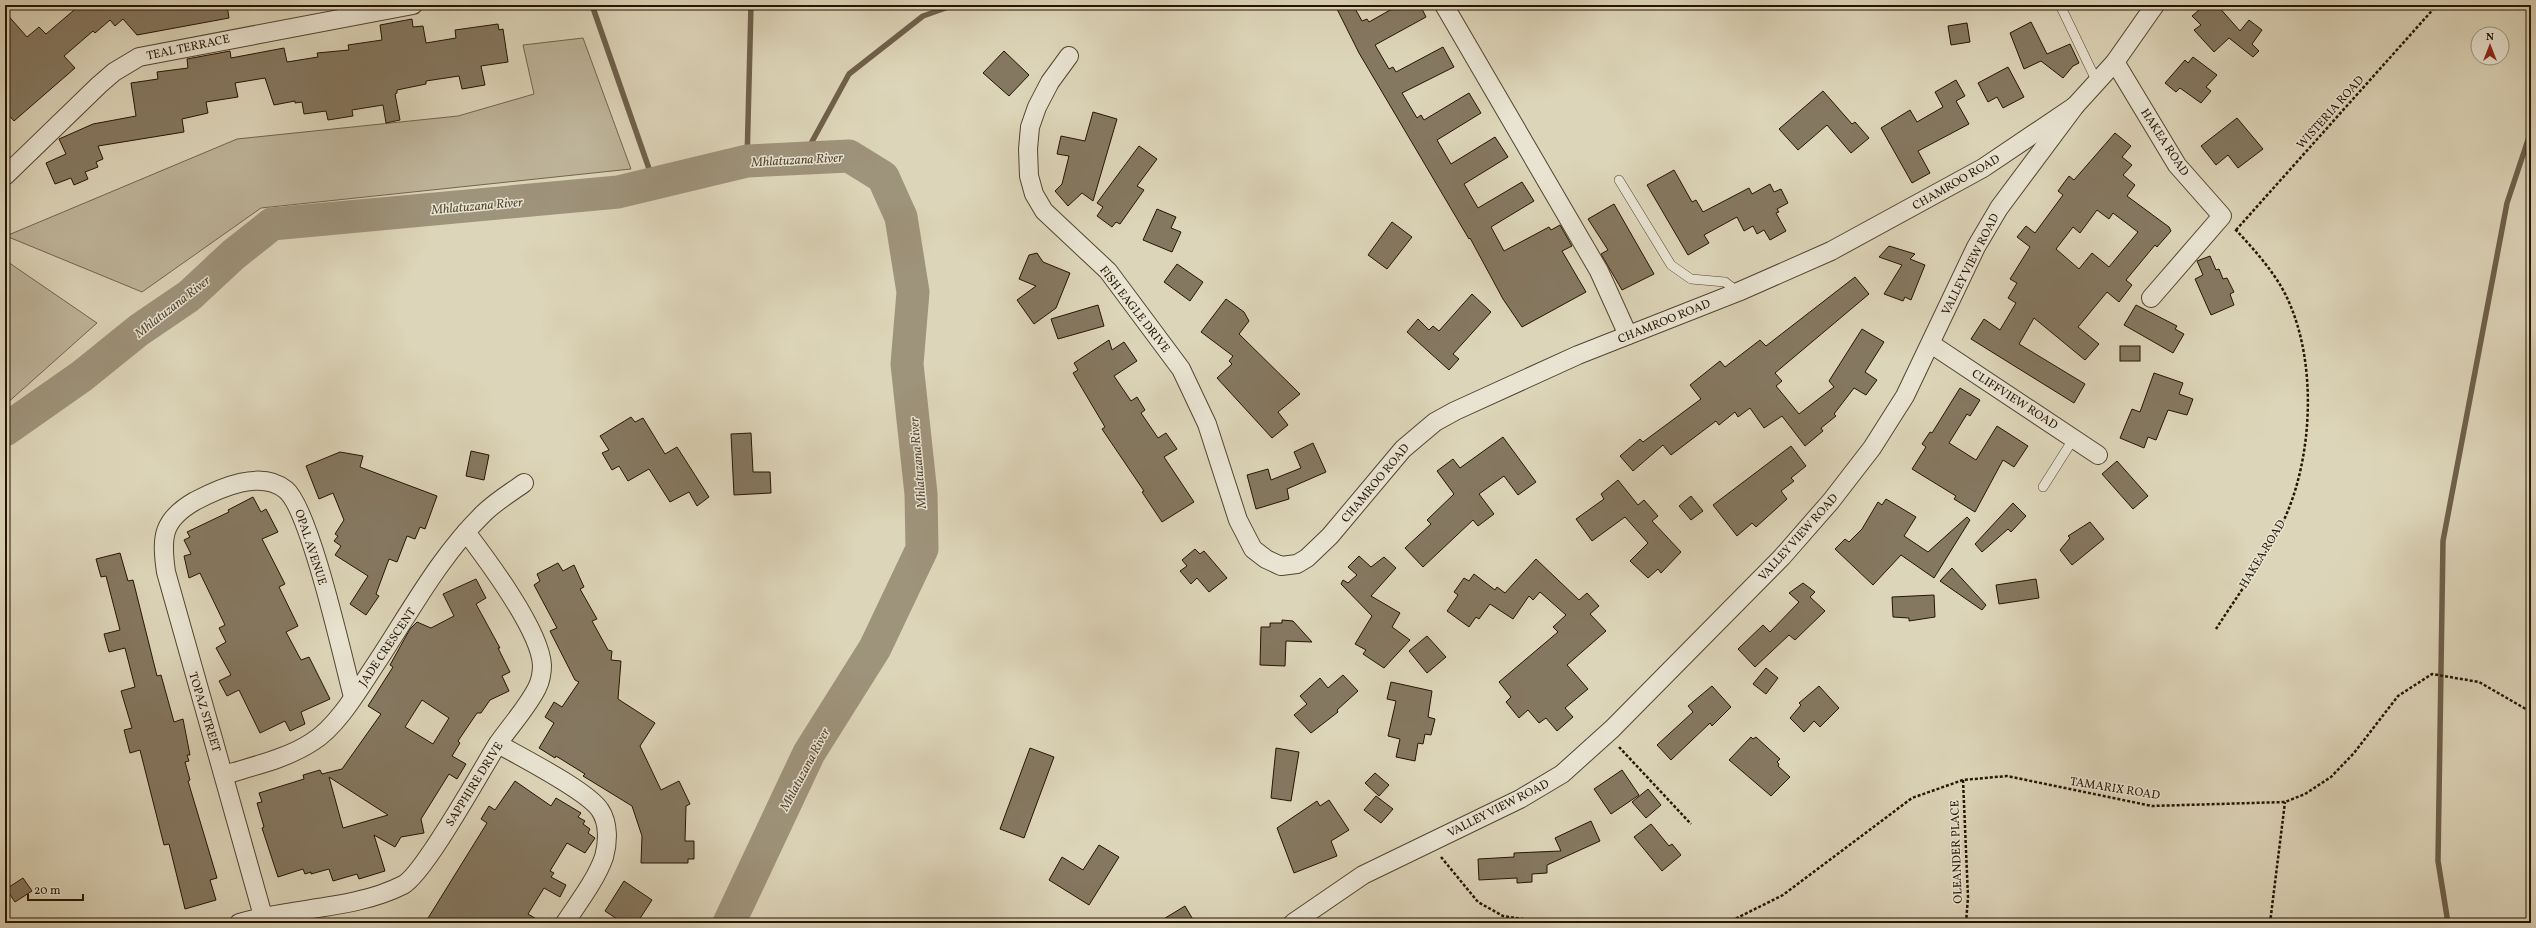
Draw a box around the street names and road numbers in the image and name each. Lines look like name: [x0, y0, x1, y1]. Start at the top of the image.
street label: TEAL TERRACE: [145, 31, 231, 65]
street label: WISTERIA ROAD: [2293, 72, 2368, 153]
street label: HAKEA ROAD: [2136, 106, 2192, 180]
street label: CHAMROO ROAD: [1910, 151, 2003, 214]
street label: VALLEY VIEW ROAD: [1938, 211, 2004, 318]
street label: FISH EAGLE DRIVE: [1095, 263, 1173, 356]
street label: CHAMROO ROAD: [1616, 296, 1713, 348]
street label: CLIFFVIEW ROAD: [1968, 366, 2061, 434]
street label: CHAMROO ROAD: [1338, 441, 1414, 527]
street label: VALLEY VIEW ROAD: [1755, 490, 1842, 585]
street label: OPAL AVENUE: [290, 507, 330, 587]
street label: HAKEA ROAD: [2236, 517, 2290, 592]
street label: JADE CRESCENT: [356, 605, 420, 690]
street label: TOPAZ STREET: [184, 670, 224, 754]
street label: SAPPHIRE DRIVE: [442, 739, 507, 830]
street label: TAMARIX ROAD: [2069, 774, 2161, 804]
street label: VALLEY VIEW ROAD: [1445, 776, 1552, 841]
street label: OLEANDER PLACE: [1947, 800, 1967, 904]

